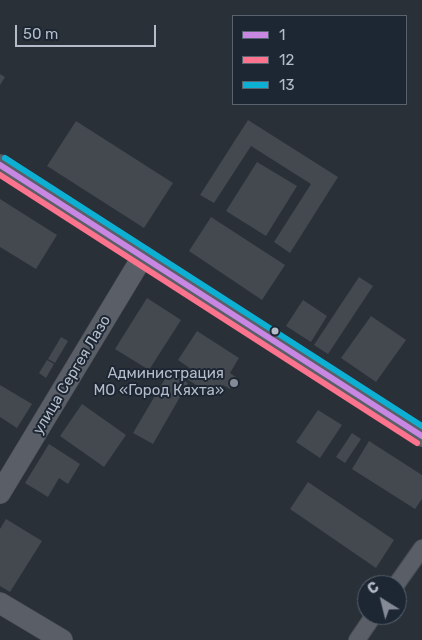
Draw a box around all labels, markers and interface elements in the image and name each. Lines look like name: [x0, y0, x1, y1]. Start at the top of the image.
scale bar: [18, 15, 159, 47]
legend: [232, 15, 407, 105]
text: 50 m: [23, 25, 58, 43]
text: 1: [279, 26, 285, 44]
text: 12: [279, 51, 294, 69]
text: 13: [279, 76, 294, 94]
street label: улица Сергея Лазо: [29, 312, 115, 438]
unlabelled marker: [270, 326, 280, 336]
place label: Администрация МО «Город Кяхта»: [93, 365, 224, 400]
marker: Администрация МО «Город Кяхта»: [228, 377, 240, 389]
north arrow: [357, 575, 407, 625]
text: С: [364, 579, 382, 598]

